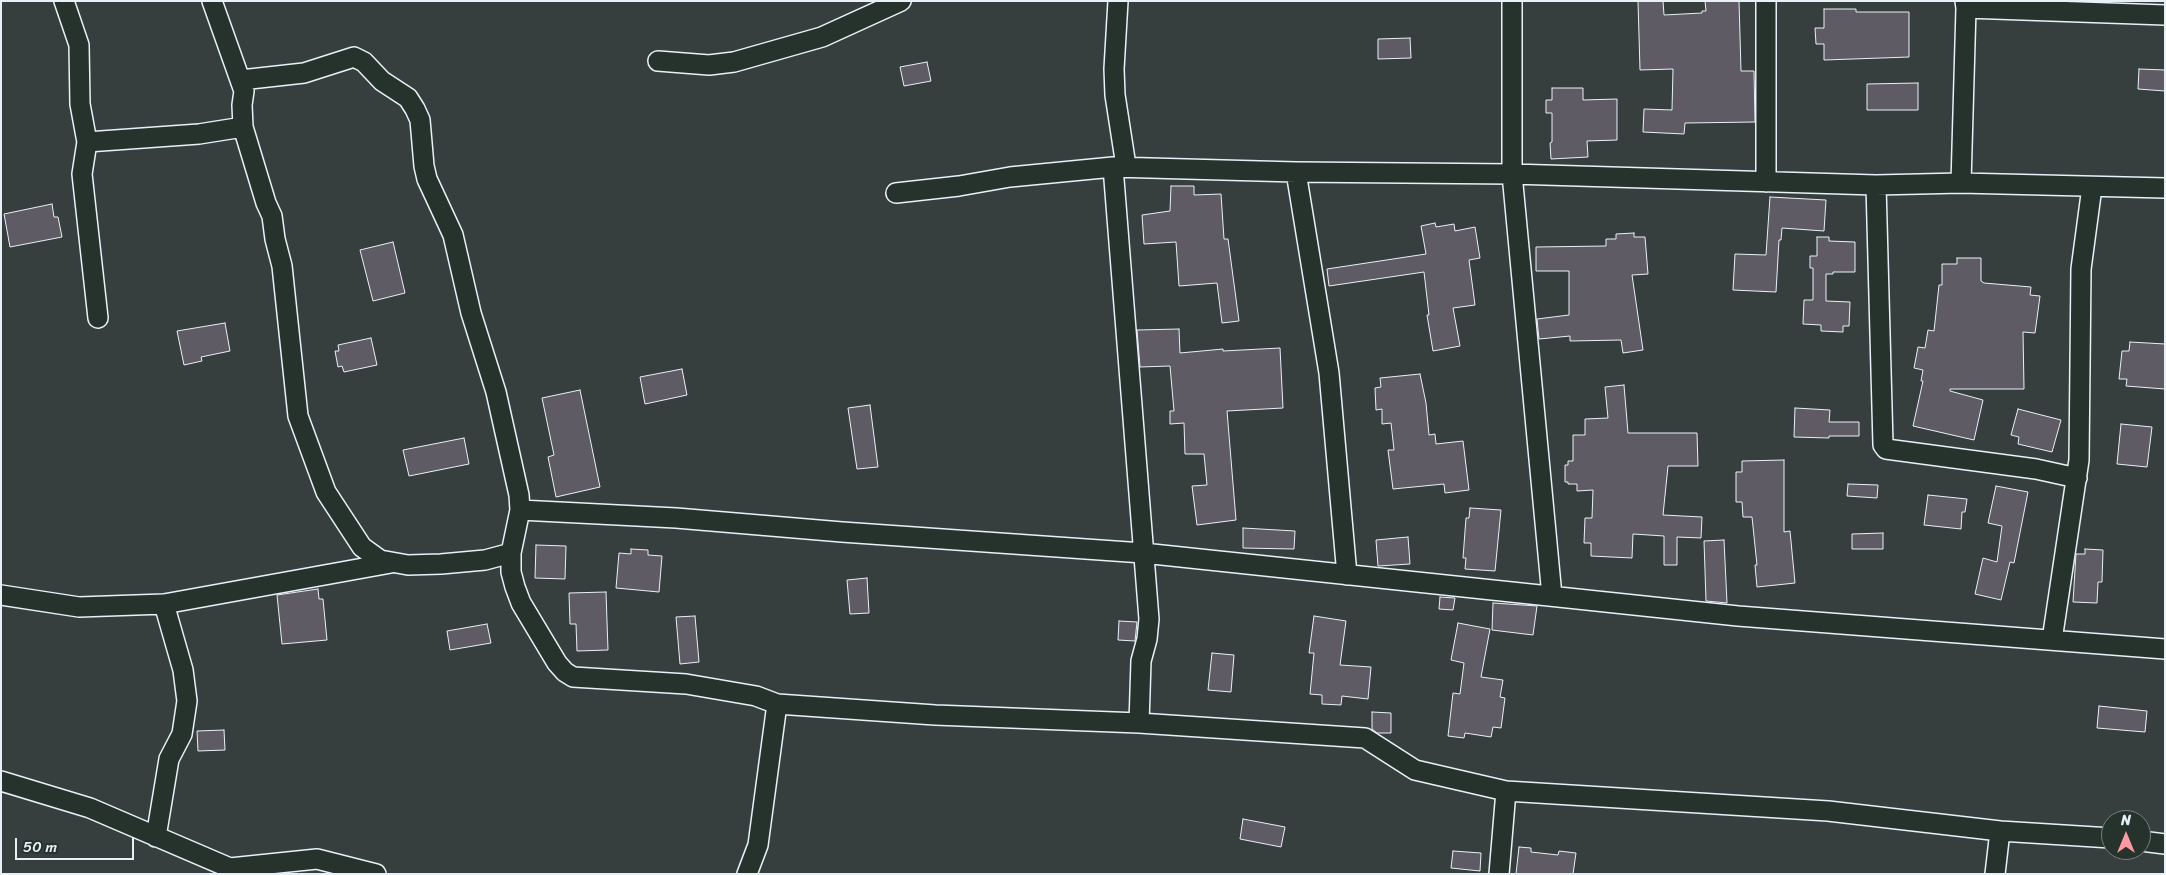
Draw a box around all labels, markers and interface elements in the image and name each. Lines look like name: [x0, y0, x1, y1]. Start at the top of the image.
text: N: [2121, 808, 2131, 833]
north arrow: [2101, 810, 2151, 860]
scale bar: [18, 828, 136, 860]
text: 50 m: [23, 834, 57, 860]

